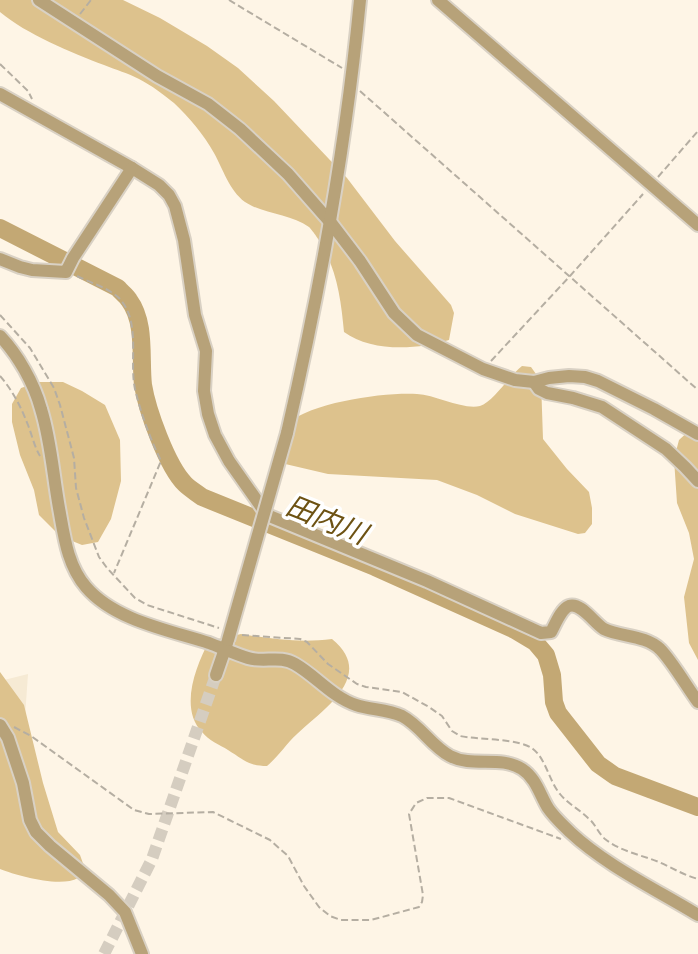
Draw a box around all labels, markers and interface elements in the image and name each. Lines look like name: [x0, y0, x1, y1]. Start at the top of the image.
water label: 田内川: [280, 483, 377, 556]

